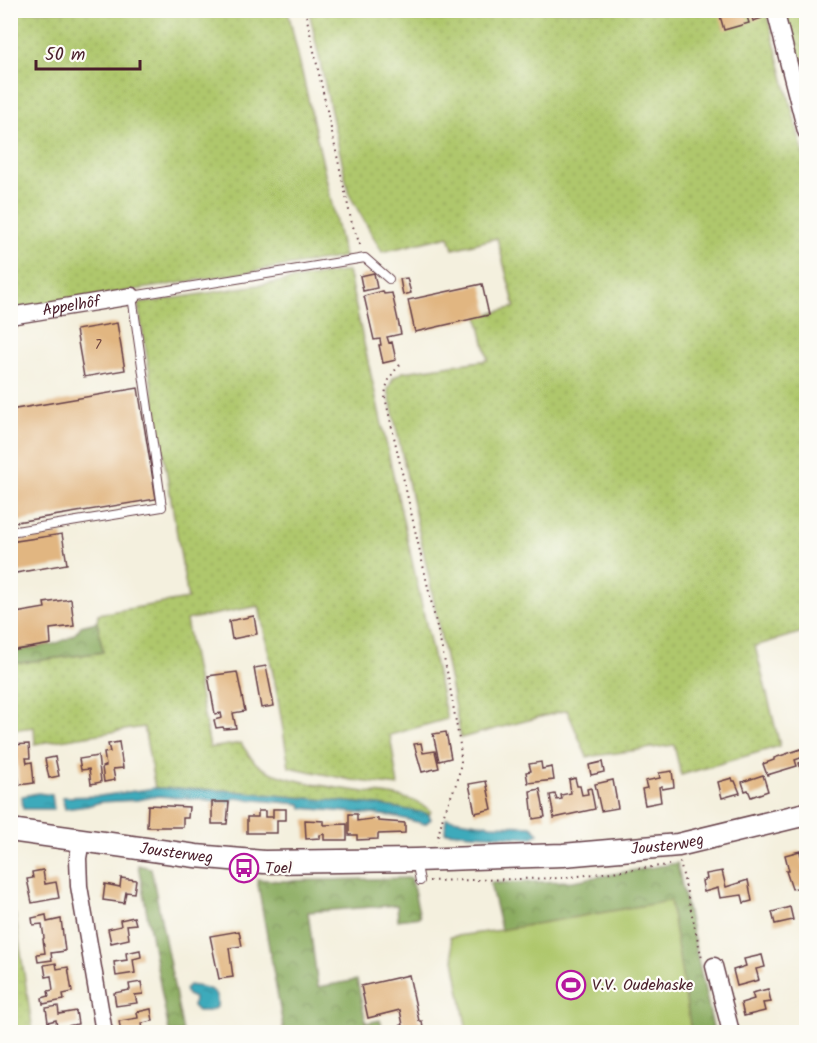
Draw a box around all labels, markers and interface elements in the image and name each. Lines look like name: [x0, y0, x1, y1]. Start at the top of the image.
scale bar: [36, 33, 140, 71]
text: 50 m: [45, 41, 85, 70]
street label: Appelhôf: [41, 289, 104, 323]
house number: 7: [95, 334, 102, 356]
street label: Jousterweg: [630, 827, 706, 862]
street label: Jousterweg: [138, 836, 214, 870]
bus stop icon: Toel: [228, 852, 260, 884]
place label: Toel: [265, 856, 292, 881]
sports icon: V.V. Oudehaske: [555, 969, 587, 1001]
place label: V.V. Oudehaske: [592, 973, 693, 998]

